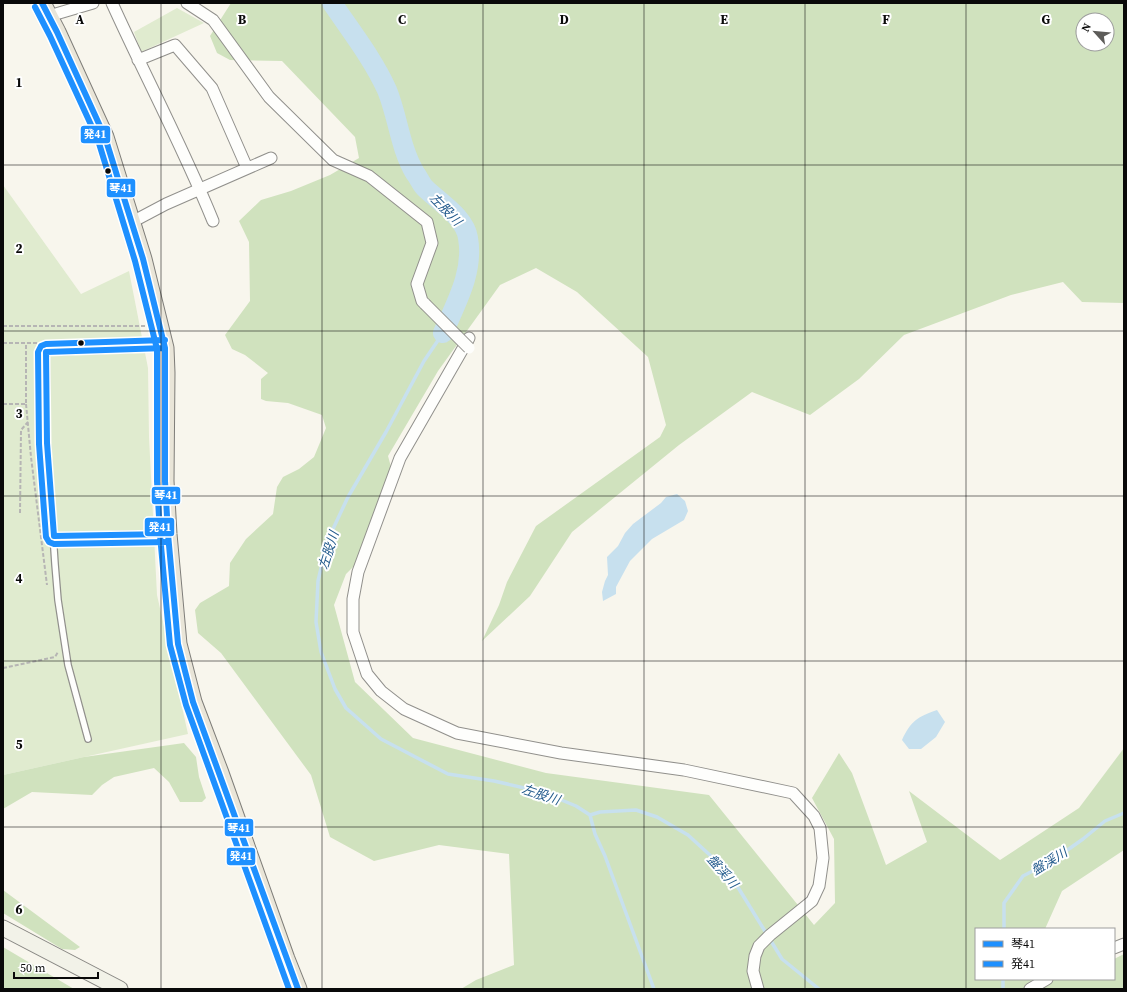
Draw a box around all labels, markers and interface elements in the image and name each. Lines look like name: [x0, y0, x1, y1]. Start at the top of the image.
text: A: [76, 11, 85, 28]
text: B: [238, 11, 247, 28]
text: C: [398, 11, 406, 28]
text: D: [559, 11, 569, 28]
text: E: [720, 11, 728, 28]
text: F: [882, 11, 890, 28]
text: G: [1042, 11, 1051, 28]
north arrow: [1075, 12, 1115, 52]
text: N: [1078, 21, 1095, 35]
text: 1: [15, 74, 23, 91]
line badge: 発41: [80, 125, 111, 144]
text: 発41: [84, 127, 106, 142]
unlabelled marker: [103, 166, 113, 176]
line badge: 琴41: [106, 178, 136, 198]
text: 琴41: [109, 181, 132, 196]
water label: 左股川: [426, 189, 467, 231]
text: 2: [15, 240, 23, 257]
unlabelled marker: [76, 338, 86, 348]
text: 3: [15, 405, 23, 422]
line badge: 琴41: [151, 486, 181, 505]
text: 琴41: [154, 488, 177, 503]
line badge: 発41: [144, 517, 175, 537]
text: 発41: [149, 520, 171, 535]
water label: 左股川: [315, 527, 343, 571]
text: 4: [15, 570, 23, 587]
text: 5: [15, 736, 23, 753]
water label: 左股川: [520, 780, 564, 809]
line badge: 琴41: [224, 818, 254, 837]
text: 琴41: [227, 821, 250, 836]
water label: 盤渓川: [1028, 843, 1072, 879]
line badge: 発41: [226, 847, 256, 866]
text: 発41: [230, 849, 252, 864]
water label: 盤渓川: [703, 851, 743, 893]
text: 6: [15, 901, 23, 918]
legend: [975, 928, 1115, 980]
text: 琴41: [1011, 936, 1035, 952]
scale bar: [14, 954, 98, 980]
text: 発41: [1011, 956, 1035, 972]
text: 50 m: [20, 960, 46, 976]

